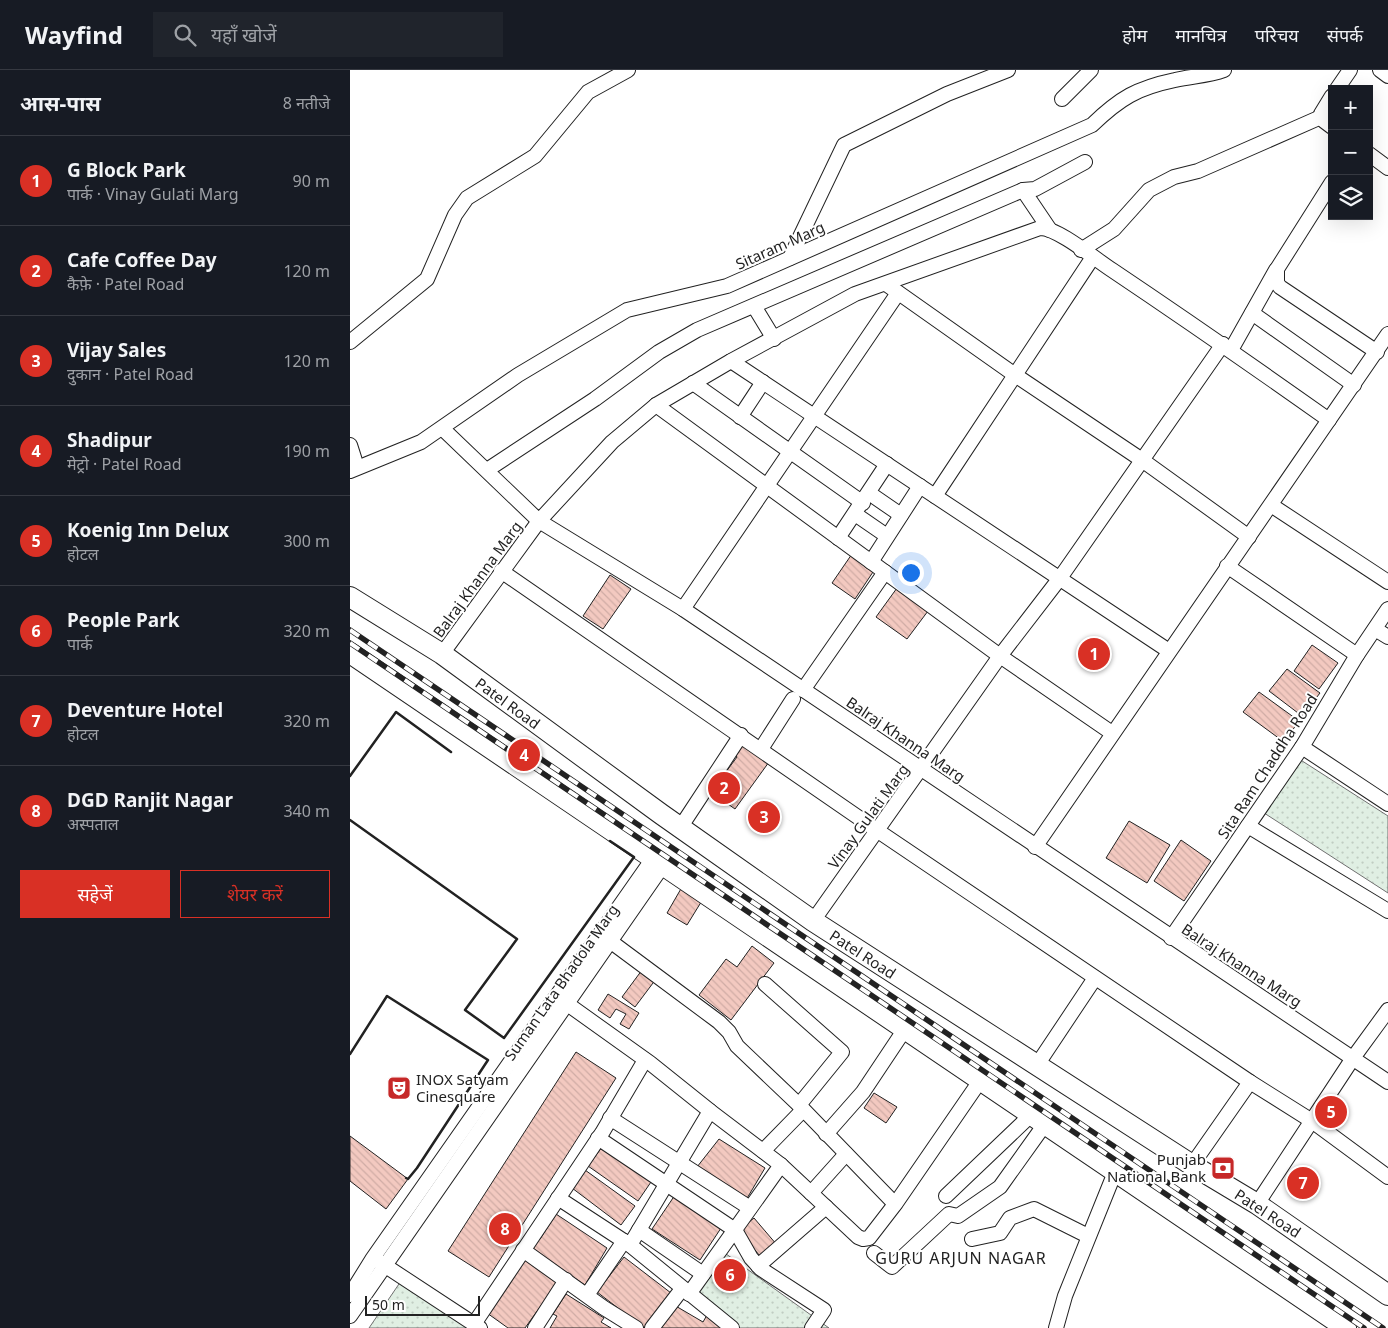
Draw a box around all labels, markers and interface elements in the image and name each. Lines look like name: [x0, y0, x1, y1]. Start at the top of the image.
search box: [153, 12, 503, 57]
text: Wayfind: [25, 18, 123, 51]
icon: search: [171, 21, 199, 49]
text: यहाँ खोजें: [211, 22, 277, 48]
text: होम: [1122, 23, 1147, 47]
text: मानचित्र: [1175, 23, 1227, 47]
text: परिचय: [1255, 23, 1299, 47]
text: संपर्क: [1327, 23, 1363, 47]
map controls: [1328, 85, 1373, 220]
button: +: [1328, 85, 1373, 130]
text: आस-पास: [20, 89, 101, 117]
text: 8 नतीजे: [283, 92, 330, 114]
button: −: [1328, 130, 1373, 175]
text: G Block Park: [67, 157, 186, 183]
text: 1: [31, 170, 41, 192]
text: 90 m: [293, 170, 330, 192]
button: layers: [1328, 175, 1373, 220]
text: पार्क · Vinay Gulati Marg: [67, 183, 239, 205]
street label: Sitaram Marg: [732, 216, 828, 274]
text: Cafe Coffee Day: [67, 247, 217, 273]
text: 2: [31, 260, 41, 282]
text: 120 m: [283, 260, 330, 282]
text: कैफ़े · Patel Road: [67, 273, 184, 295]
text: Vijay Sales: [67, 337, 166, 363]
text: 3: [31, 350, 41, 372]
text: 120 m: [283, 350, 330, 372]
text: दुकान · Patel Road: [67, 363, 194, 385]
text: Shadipur: [67, 427, 152, 453]
text: 4: [31, 440, 41, 462]
text: 190 m: [283, 440, 330, 462]
text: मेट्रो · Patel Road: [67, 453, 182, 475]
text: Koenig Inn Delux: [67, 517, 229, 543]
street label: Balraj Khanna Marg: [428, 517, 526, 641]
text: 5: [31, 530, 41, 552]
text: 300 m: [283, 530, 330, 552]
text: होटल: [67, 543, 99, 565]
your location: [898, 560, 924, 586]
text: People Park: [67, 607, 179, 633]
text: 6: [31, 620, 41, 642]
text: 320 m: [283, 620, 330, 642]
text: पार्क: [67, 633, 93, 655]
pin: 1: [1078, 635, 1110, 673]
street label: Patel Road: [472, 673, 544, 733]
street label: Sita Ram Chaddha Road: [1213, 690, 1321, 842]
street label: Balraj Khanna Marg: [843, 692, 969, 786]
text: Deventure Hotel: [67, 697, 223, 723]
text: 7: [31, 710, 41, 732]
text: 320 m: [283, 710, 330, 732]
text: होटल: [67, 723, 99, 745]
pin: 4: [508, 736, 540, 774]
street label: Vinay Gulati Marg: [823, 760, 913, 872]
pin: 2: [708, 769, 740, 807]
text: DGD Ranjit Nagar: [67, 787, 233, 813]
pin: 3: [748, 798, 780, 836]
text: 8: [31, 800, 41, 822]
text: 340 m: [283, 800, 330, 822]
text: अस्पताल: [67, 813, 119, 835]
button: सहेजें: [20, 870, 170, 918]
button: शेयर करें: [180, 870, 330, 918]
street label: Suman Lata Bhadola Marg: [499, 900, 623, 1064]
street label: Balraj Khanna Marg: [1178, 919, 1306, 1011]
street label: Patel Road: [826, 925, 900, 983]
place label: INOX Satyam Cinesquare: [416, 1069, 509, 1106]
theatre icon: INOX Satyam Cinesquare: [386, 1075, 412, 1101]
pin: 5: [1315, 1093, 1347, 1131]
place label: Punjab National Bank: [1107, 1149, 1206, 1186]
bank icon: Punjab National Bank: [1210, 1155, 1236, 1181]
pin: 7: [1287, 1164, 1319, 1202]
street label: Patel Road: [1231, 1184, 1305, 1242]
pin: 8: [489, 1210, 521, 1248]
district label: GURU ARJUN NAGAR: [875, 1247, 1047, 1269]
pin: 6: [714, 1256, 746, 1294]
scale bar: [365, 1293, 480, 1316]
text: 50 m: [372, 1295, 405, 1314]

